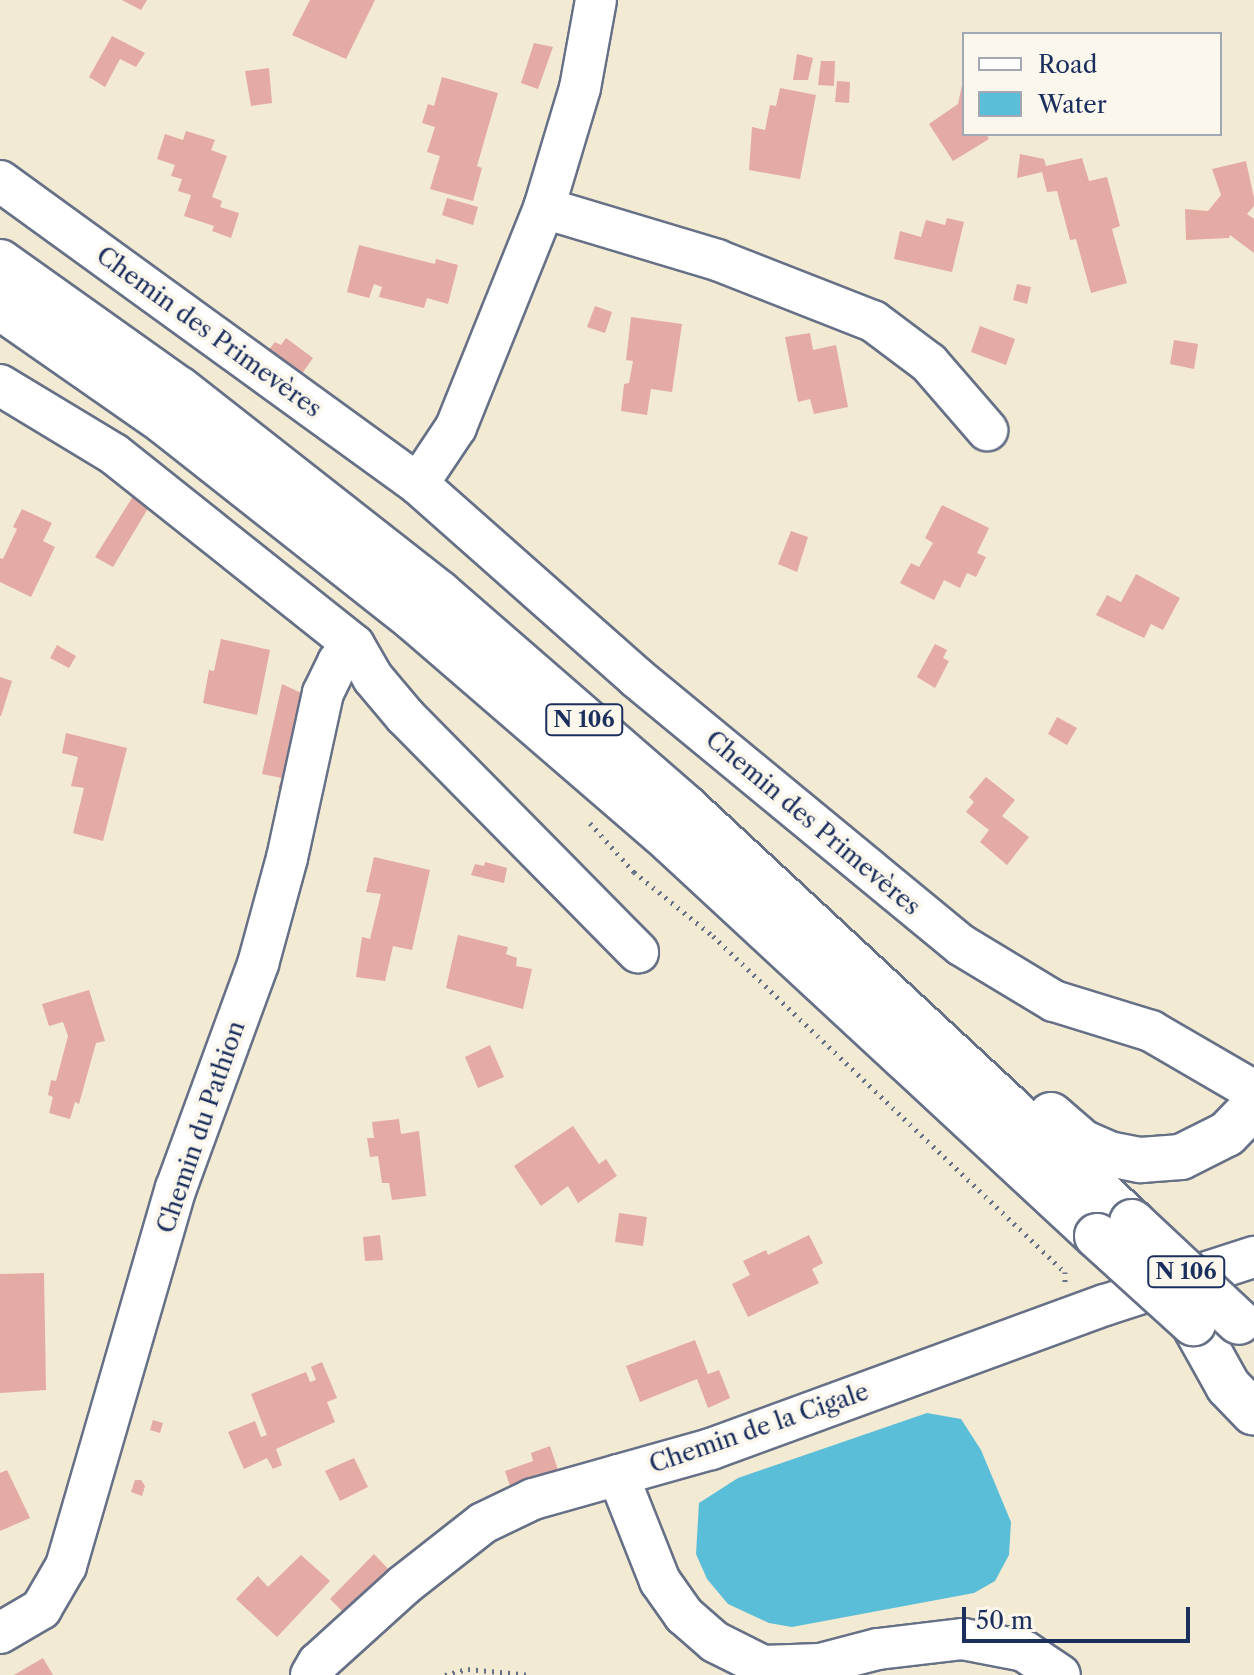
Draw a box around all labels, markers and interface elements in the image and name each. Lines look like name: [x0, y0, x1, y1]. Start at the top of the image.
legend: [962, 32, 1222, 136]
text: Road: [1038, 50, 1097, 79]
text: Water: [1038, 90, 1107, 119]
street label: Chemin des Primevères: [91, 241, 327, 423]
road number: N 106: [544, 702, 624, 738]
street label: Chemin des Primevères: [700, 725, 926, 921]
street label: Chemin du Pathion: [151, 1017, 251, 1237]
road number: N 106: [1146, 1254, 1226, 1290]
street label: Chemin de la Cigale: [645, 1377, 873, 1479]
scale bar: [966, 1591, 1194, 1641]
text: 50 m: [976, 1606, 1033, 1635]

